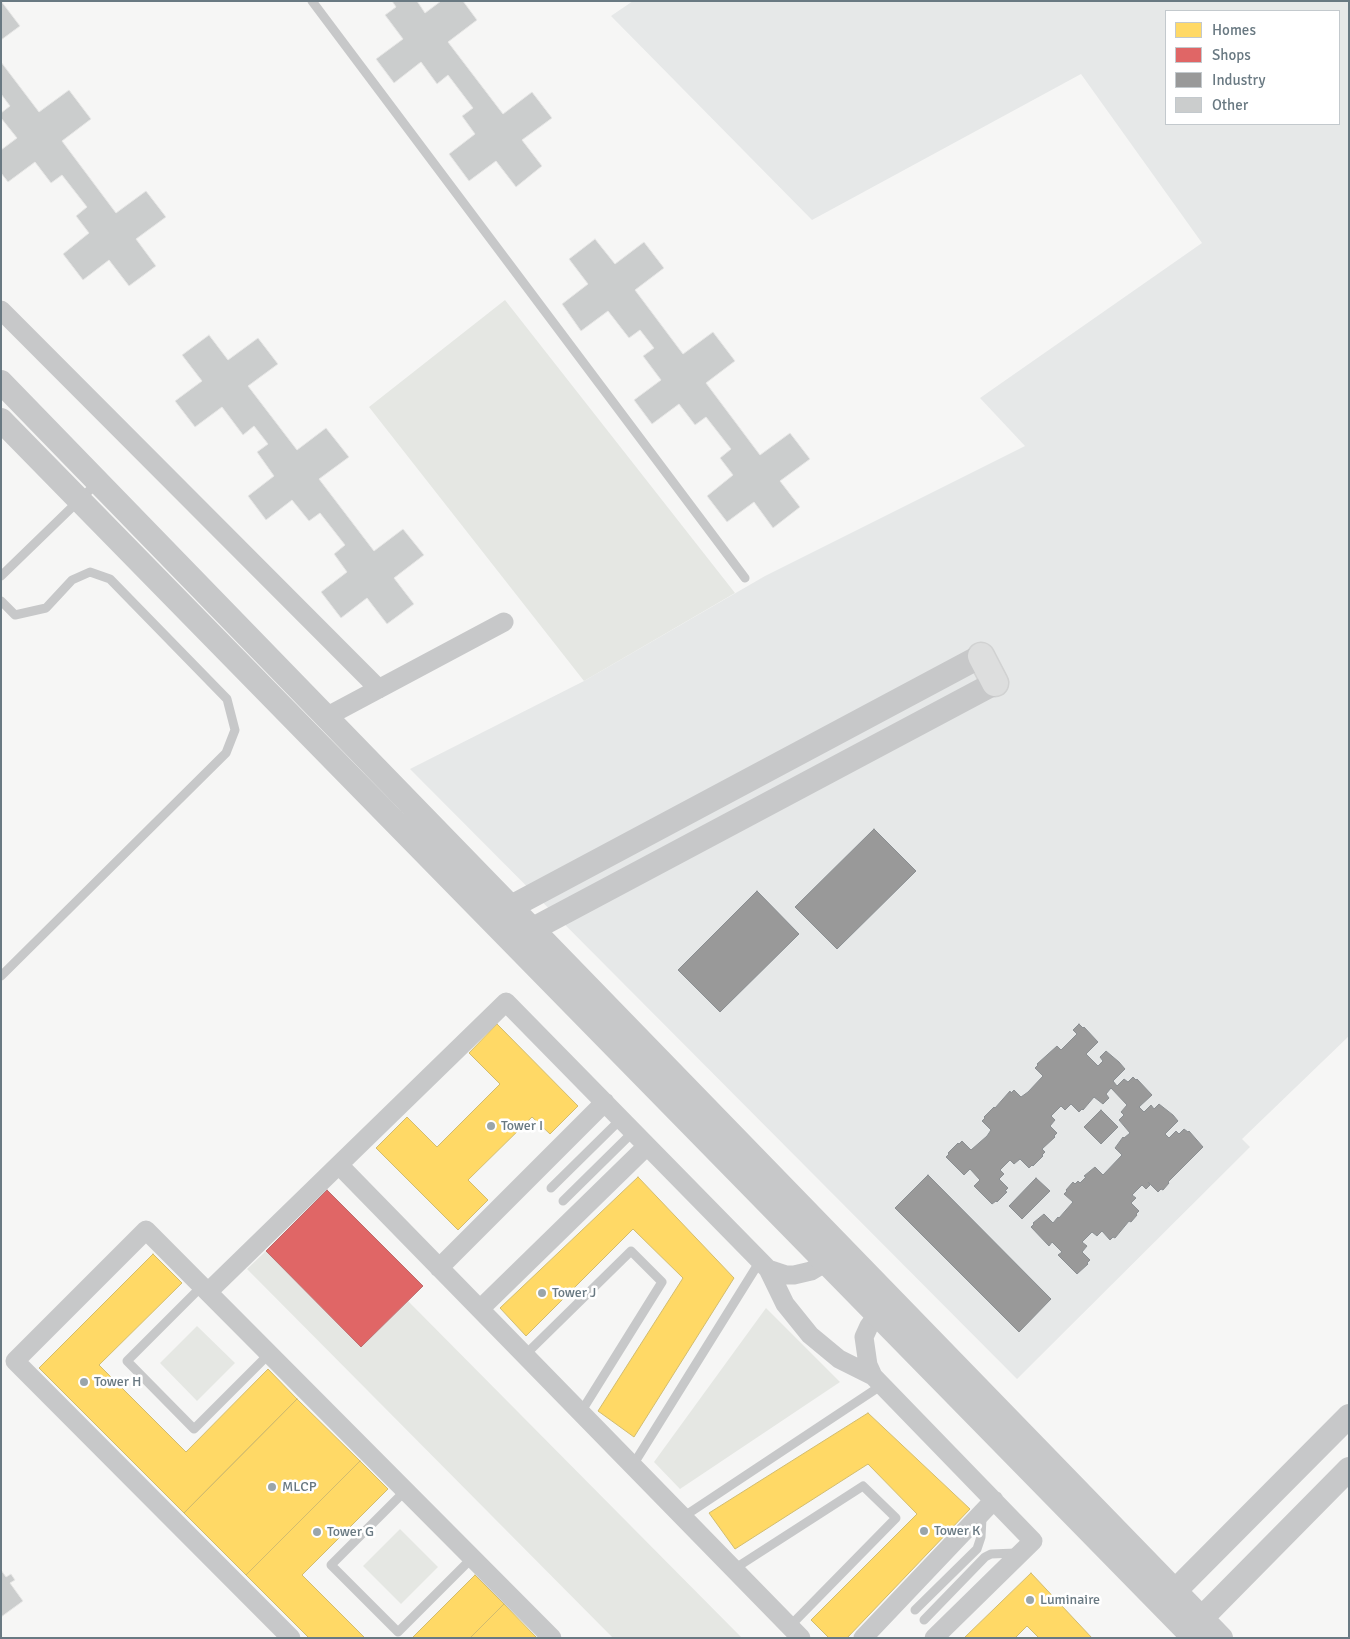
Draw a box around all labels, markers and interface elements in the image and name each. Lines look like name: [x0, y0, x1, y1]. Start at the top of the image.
legend: [1165, 10, 1340, 125]
text: Homes: [1212, 21, 1256, 39]
text: Shops: [1212, 46, 1251, 64]
text: Industry: [1212, 71, 1265, 89]
text: Other: [1212, 96, 1248, 114]
place label: Tower I: [501, 1118, 543, 1134]
marker: Tower I: [485, 1120, 497, 1132]
place label: Tower J: [552, 1285, 596, 1301]
marker: Tower J: [536, 1287, 548, 1299]
place label: Tower H: [94, 1374, 141, 1390]
marker: Tower H: [78, 1376, 90, 1388]
place label: MLCP: [282, 1479, 317, 1495]
marker: MLCP: [266, 1481, 278, 1493]
place label: Tower K: [934, 1523, 980, 1539]
place label: Tower G: [327, 1524, 374, 1540]
marker: Tower K: [918, 1525, 930, 1537]
marker: Tower G: [311, 1526, 323, 1538]
place label: Luminaire: [1040, 1592, 1100, 1608]
marker: Luminaire: [1024, 1594, 1036, 1606]

